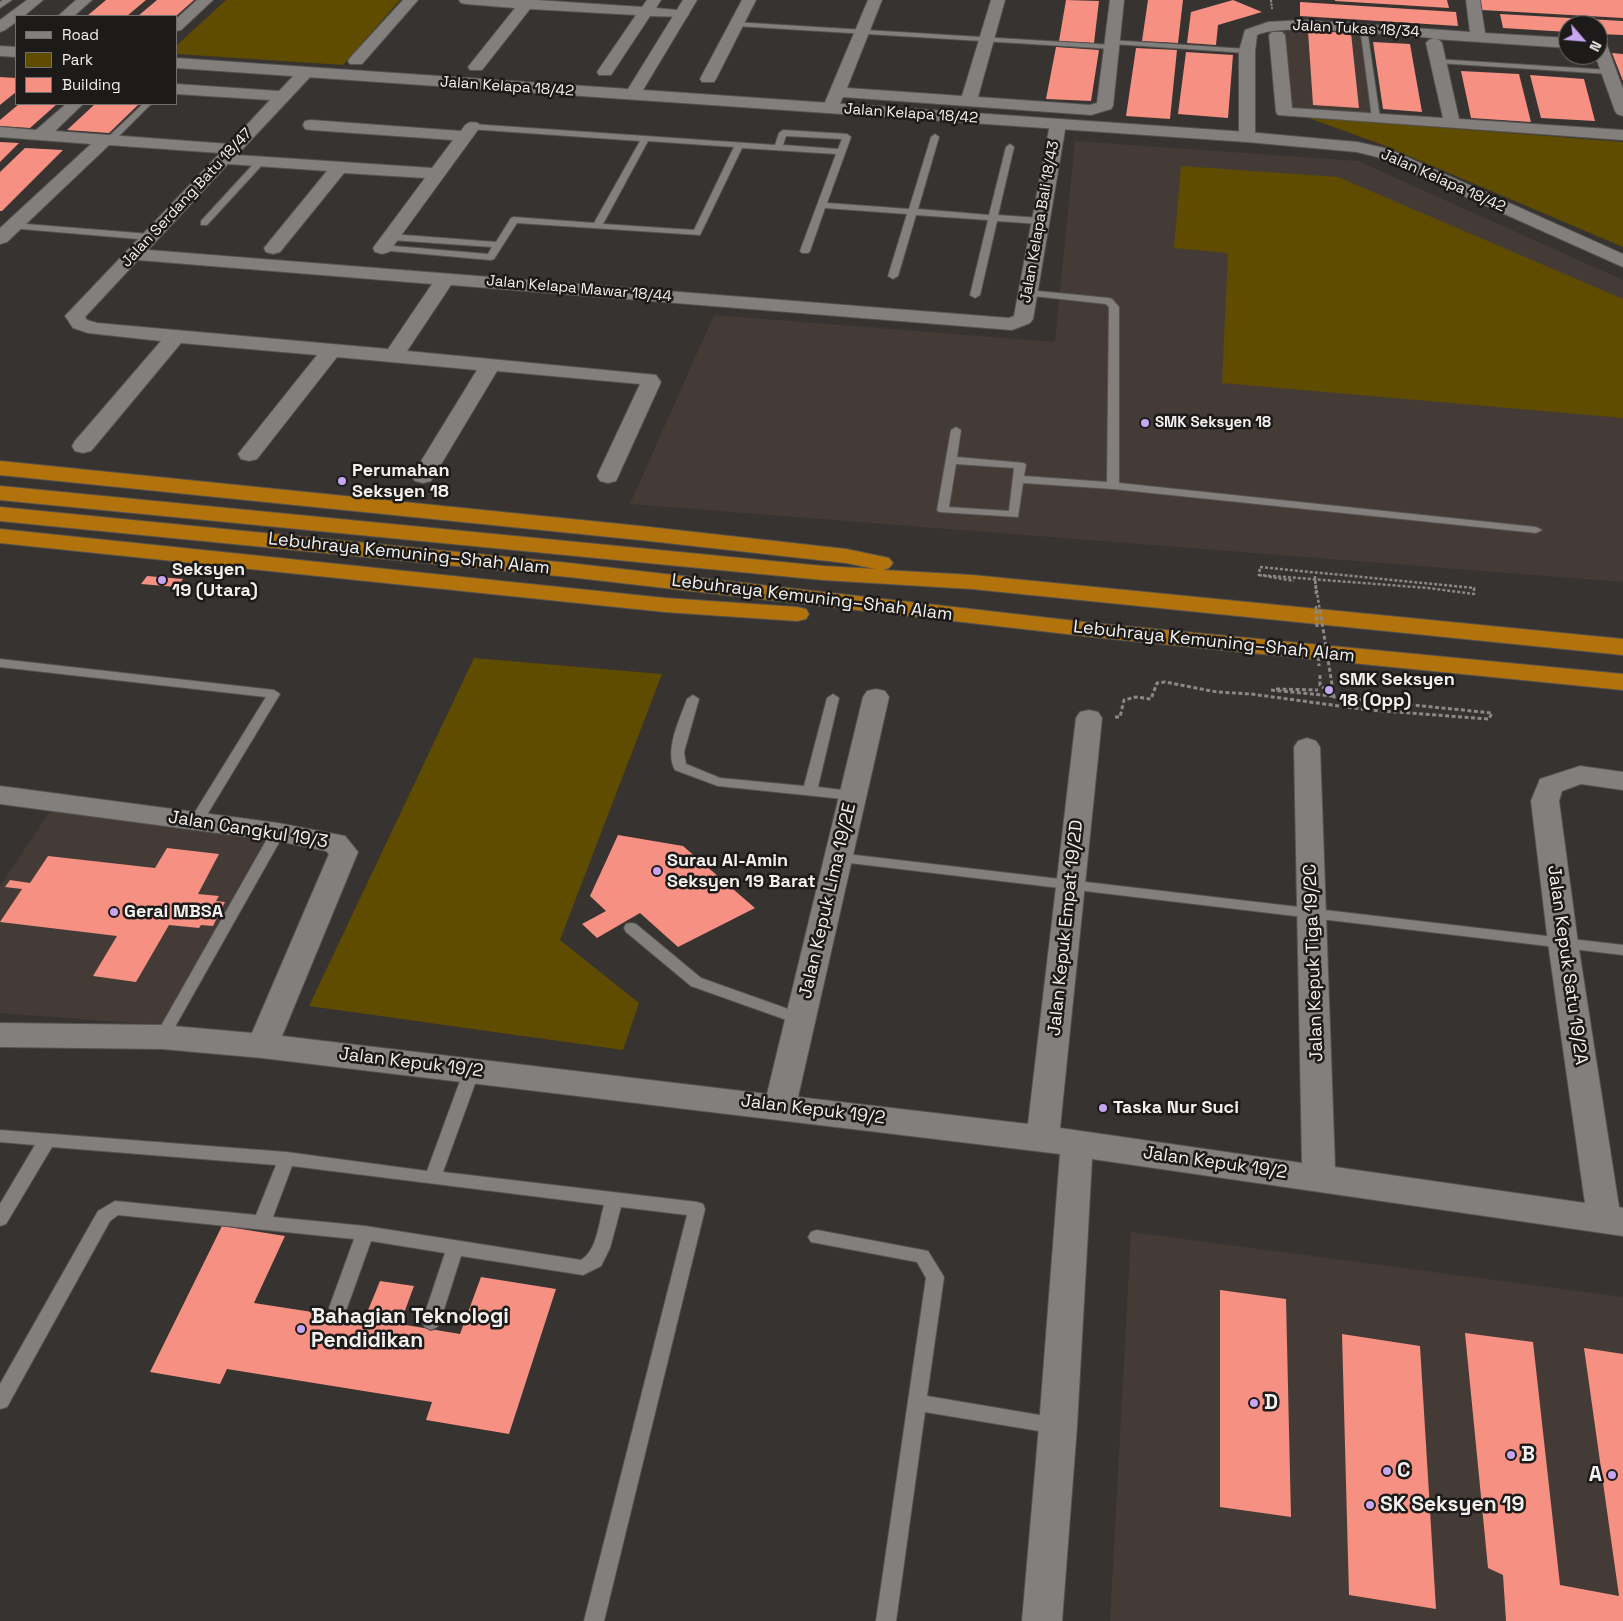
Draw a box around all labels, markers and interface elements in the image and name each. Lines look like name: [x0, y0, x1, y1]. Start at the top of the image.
legend: [15, 15, 178, 105]
north arrow: [1558, 15, 1608, 65]
street label: Jalan Tukas 18/34: [1292, 17, 1420, 41]
text: Road: [62, 25, 99, 44]
text: N: [1585, 38, 1606, 55]
text: Park: [62, 50, 93, 69]
street label: Jalan Kelapa 18/42: [439, 73, 575, 101]
text: Building: [62, 75, 121, 94]
street label: Jalan Kelapa 18/42: [843, 100, 979, 128]
street label: Jalan Serdang Batu 18/47: [118, 125, 256, 271]
street label: Jalan Kelapa Bali 18/43: [1017, 140, 1063, 304]
street label: Jalan Kelapa 18/42: [1378, 145, 1508, 217]
street label: Jalan Kelapa Mawar 18/44: [486, 272, 672, 306]
place label: SMK Seksyen 18: [1155, 414, 1271, 432]
marker: SMK Seksyen 18: [1139, 417, 1151, 429]
place label: Perumahan Seksyen 18: [352, 460, 450, 502]
marker: Perumahan Seksyen 18: [336, 475, 348, 487]
street label: Lebuhraya Kemuning–Shah Alam: [267, 528, 551, 580]
place label: Seksyen 19 (Utara): [172, 559, 258, 602]
street label: Lebuhraya Kemuning–Shah Alam: [670, 570, 954, 626]
marker: Seksyen 19 (Utara): [156, 574, 168, 586]
street label: Lebuhraya Kemuning–Shah Alam: [1072, 616, 1356, 668]
place label: SMK Seksyen 18 (Opp): [1339, 669, 1455, 712]
marker: SMK Seksyen 18 (Opp): [1323, 684, 1335, 696]
street label: Jalan Kepuk Lima 19/2E: [795, 801, 861, 1001]
street label: Jalan Cangkul 19/3: [167, 807, 329, 853]
street label: Jalan Kepuk Empat 19/2D: [1044, 819, 1088, 1037]
place label: Surau Al-Amin Seksyen 19 Barat: [667, 850, 816, 892]
street label: Jalan Kepuk Tiga 19/2C: [1300, 864, 1328, 1062]
street label: Jalan Kepuk Satu 19/2A: [1542, 864, 1592, 1066]
marker: Surau Al-Amin Seksyen 19 Barat: [651, 865, 663, 877]
place label: Gerai MBSA: [124, 901, 223, 923]
marker: Gerai MBSA: [108, 906, 120, 918]
street label: Jalan Kepuk 19/2: [338, 1043, 484, 1083]
street label: Jalan Kepuk 19/2: [740, 1090, 886, 1130]
place label: Taska Nur Suci: [1113, 1097, 1239, 1119]
marker: Taska Nur Suci: [1097, 1102, 1109, 1114]
street label: Jalan Kepuk 19/2: [1142, 1142, 1288, 1184]
place label: Bahagian Teknologi Pendidikan: [311, 1304, 509, 1354]
marker: Bahagian Teknologi Pendidikan: [295, 1323, 307, 1335]
place label: D: [1264, 1390, 1278, 1416]
marker: D: [1248, 1397, 1260, 1409]
place label: B: [1521, 1442, 1535, 1468]
marker: B: [1505, 1449, 1517, 1461]
place label: C: [1397, 1458, 1411, 1484]
place label: A: [1589, 1462, 1602, 1488]
marker: C: [1381, 1465, 1393, 1477]
marker: A: [1606, 1469, 1618, 1481]
place label: SK Seksyen 19: [1380, 1492, 1524, 1518]
marker: SK Seksyen 19: [1364, 1499, 1376, 1511]

